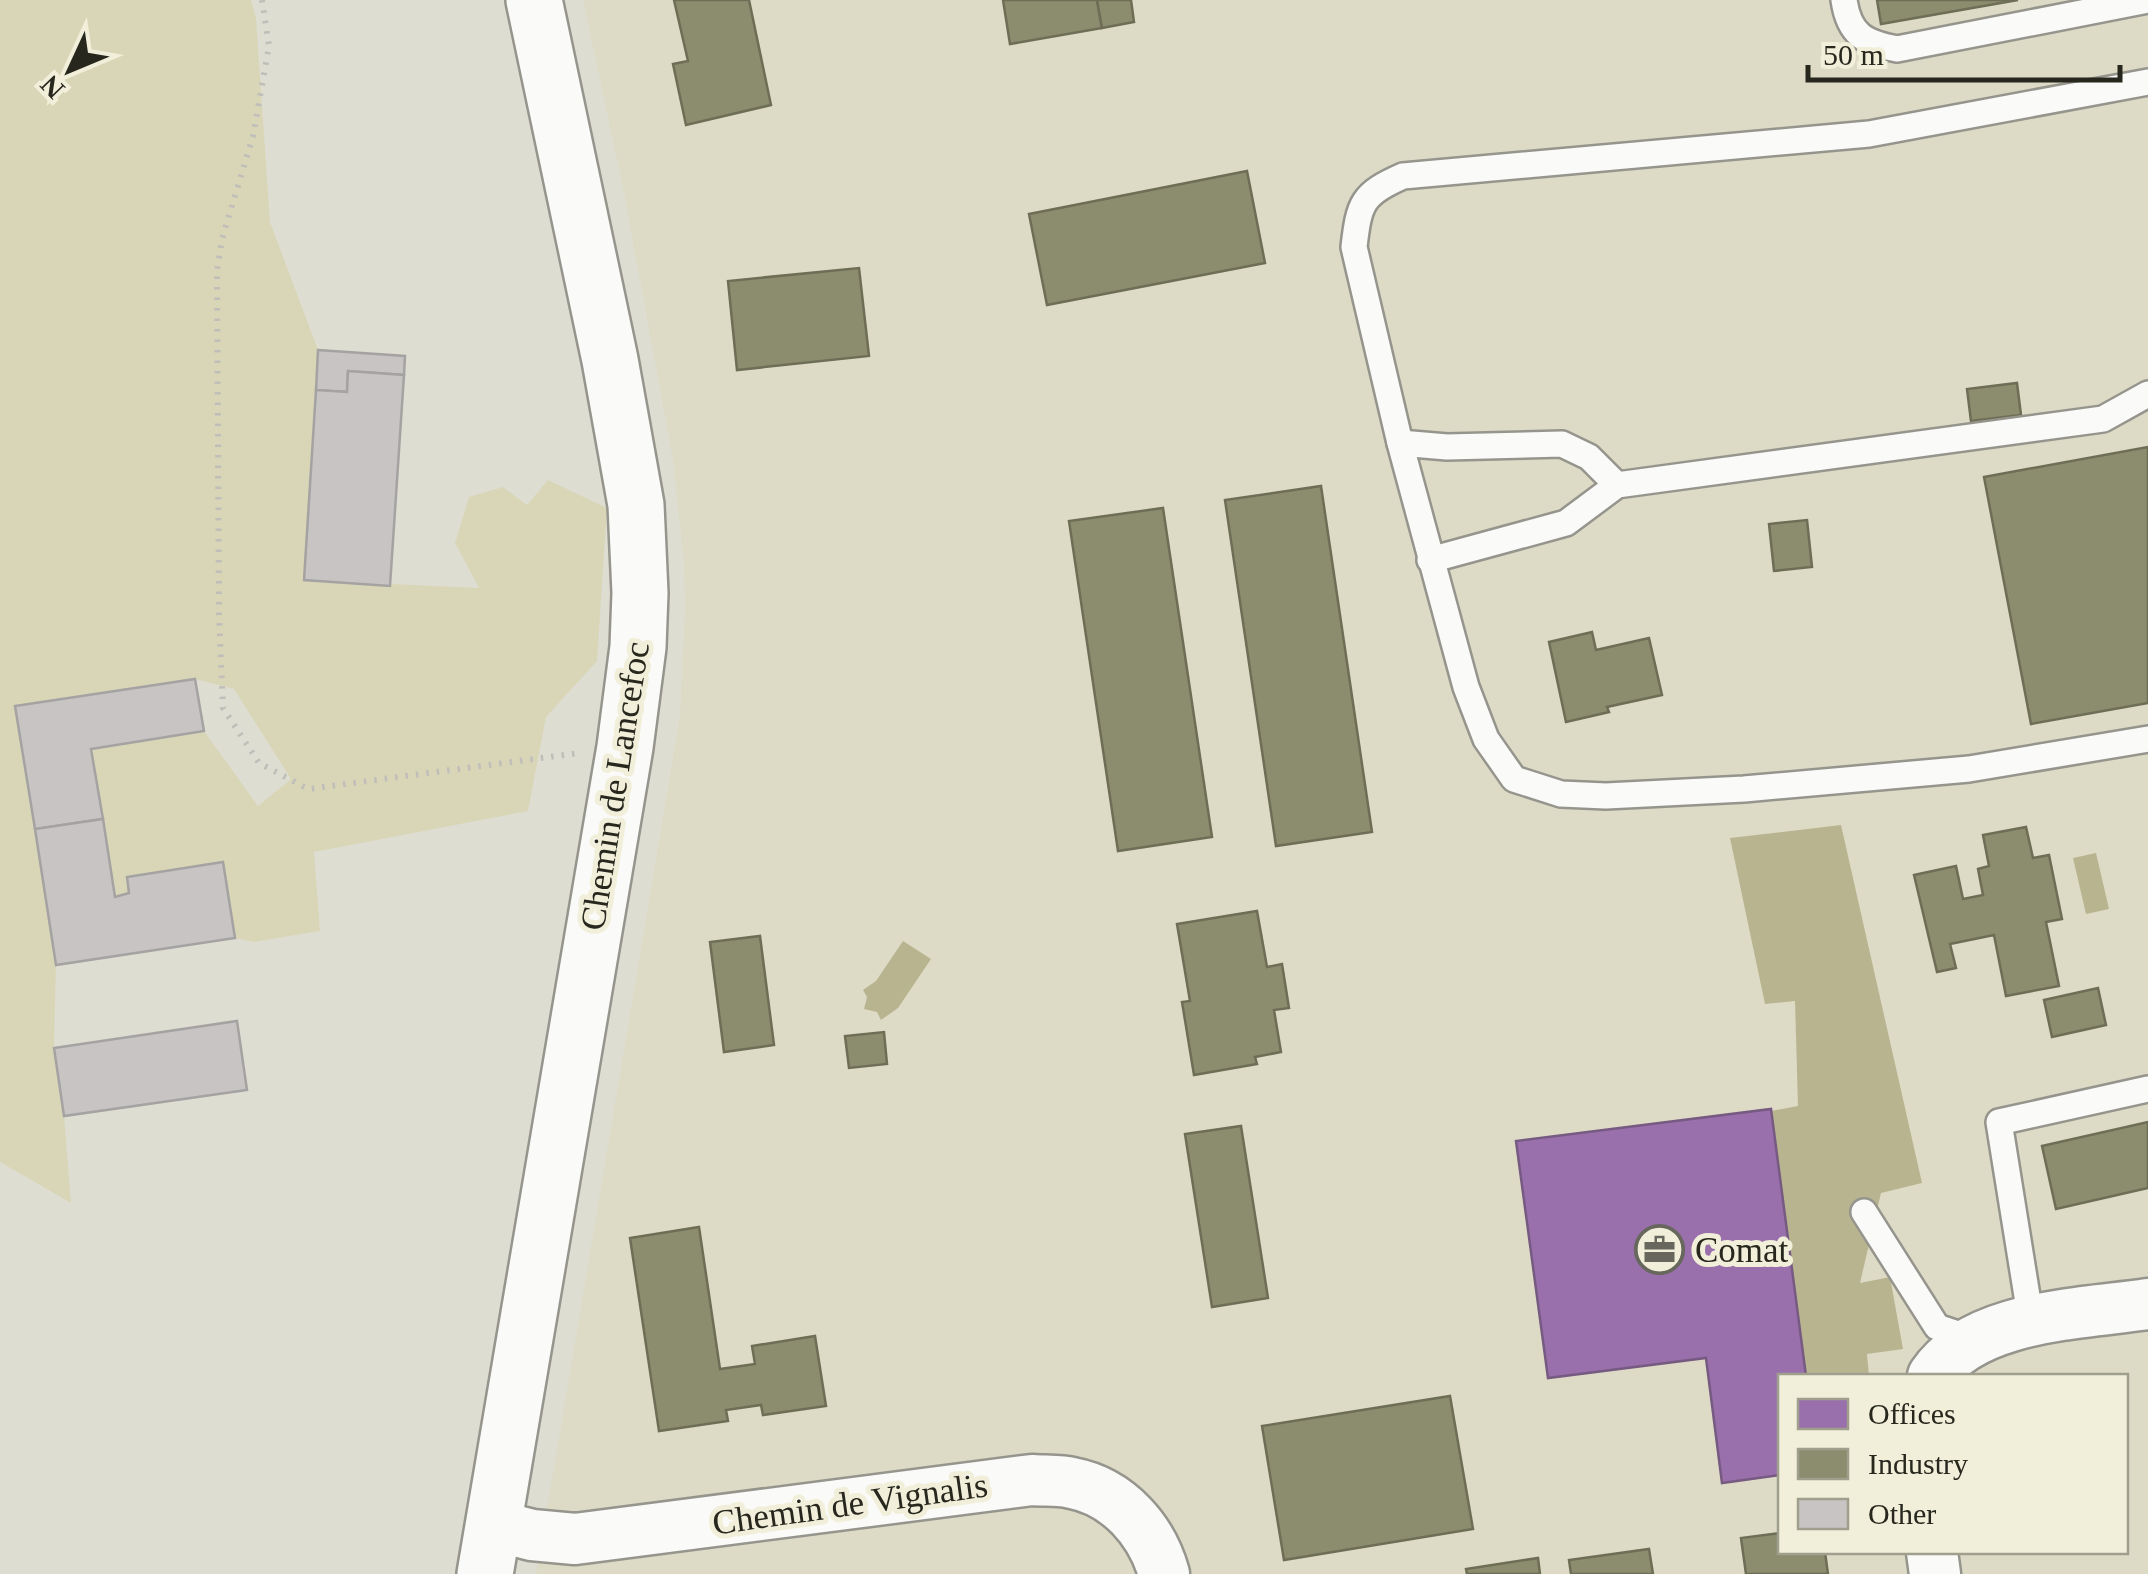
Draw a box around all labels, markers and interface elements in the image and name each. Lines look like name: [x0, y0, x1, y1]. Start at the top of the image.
north arrow: [20, 20, 120, 120]
scale bar: [1808, 20, 2120, 82]
text: 50 m: [1823, 38, 1884, 71]
text: N: [34, 69, 71, 105]
street label: Chemin de Lancefoc: [573, 639, 657, 933]
office icon: Comat: [1634, 1224, 1686, 1276]
place label: Comat: [1695, 1231, 1789, 1270]
legend: [1778, 1374, 2128, 1554]
text: Offices: [1868, 1397, 1956, 1430]
text: Industry: [1868, 1447, 1968, 1480]
street label: Chemin de Vignalis: [710, 1465, 990, 1543]
text: Other: [1868, 1497, 1936, 1530]

